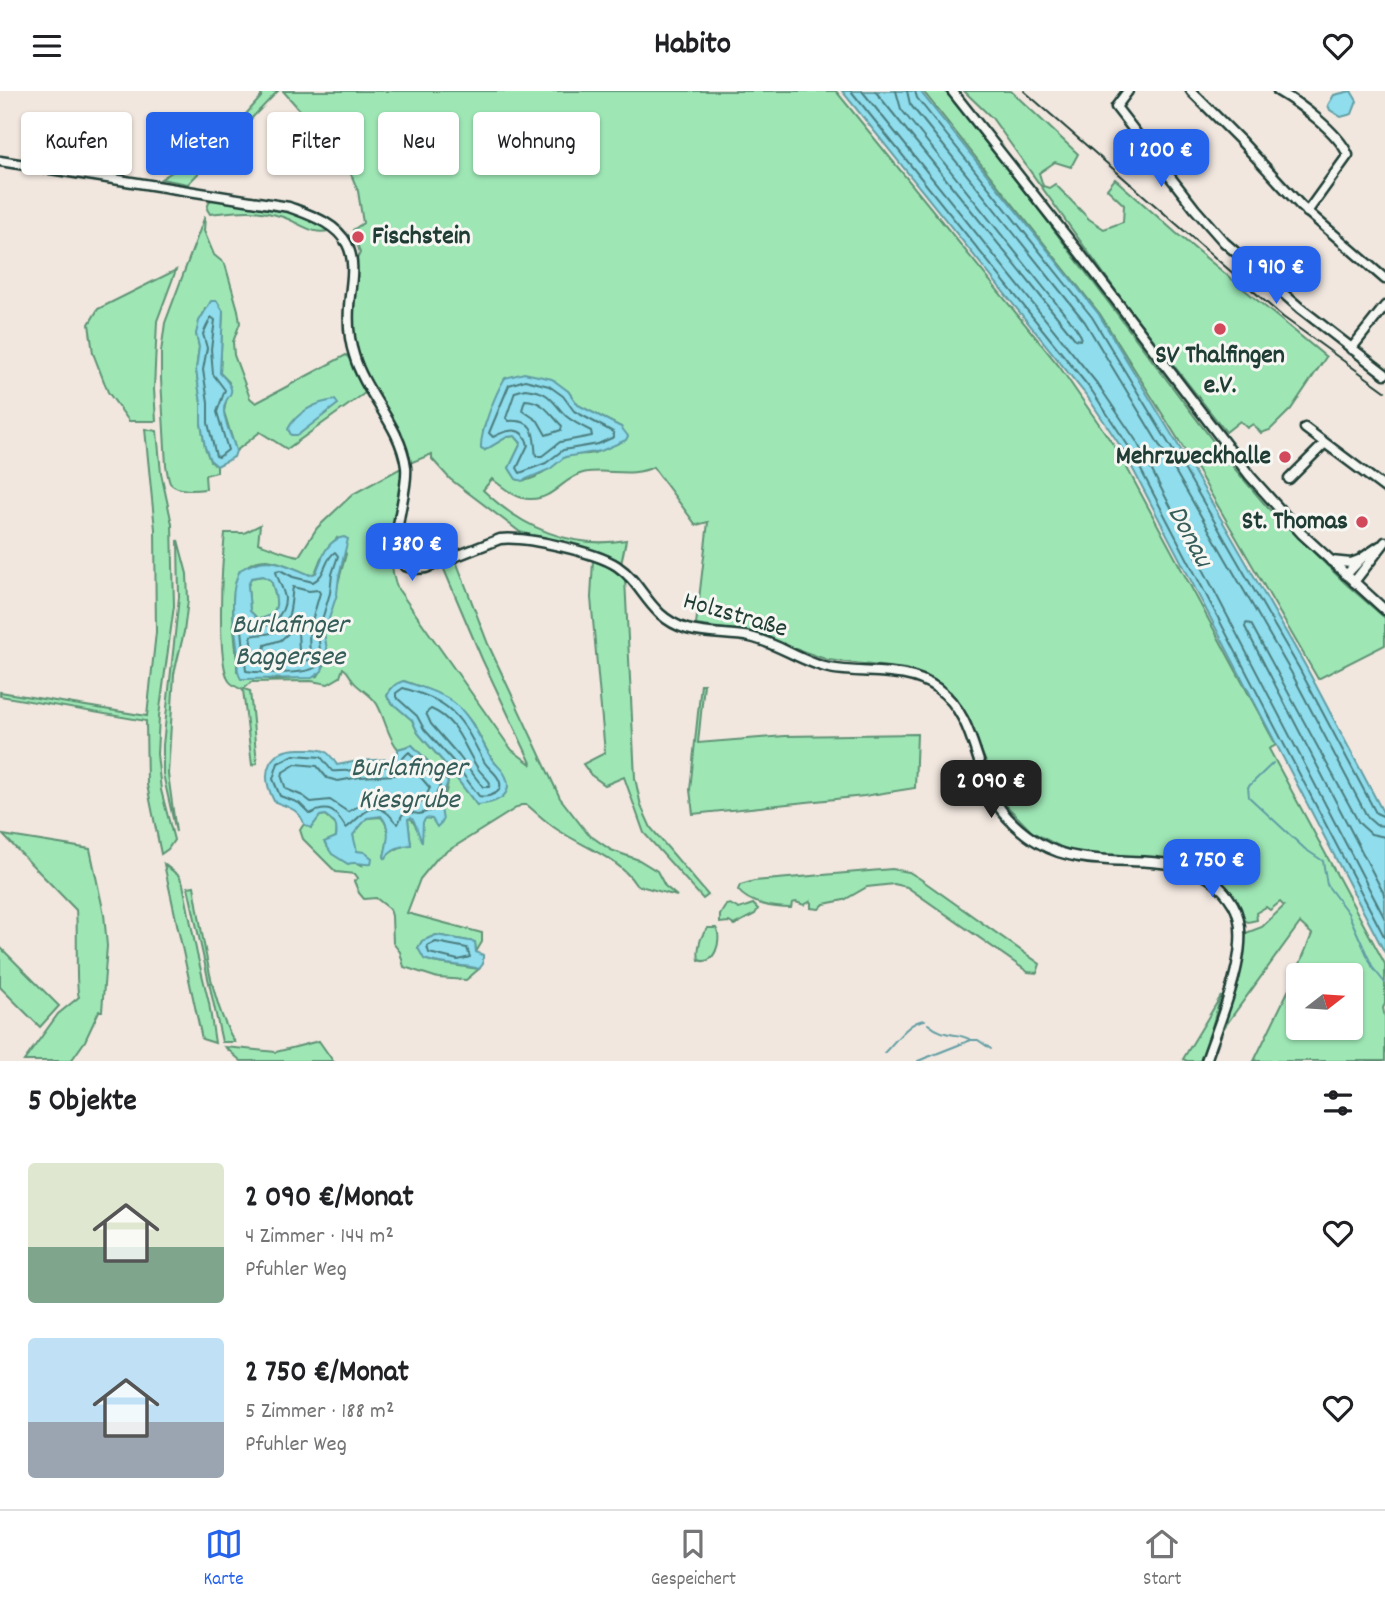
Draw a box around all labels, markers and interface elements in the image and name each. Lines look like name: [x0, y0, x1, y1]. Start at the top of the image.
text: Habito: [654, 23, 731, 69]
icon: menu: [28, 27, 66, 65]
icon: heart: [1319, 27, 1357, 65]
chip: Kaufen: [21, 112, 132, 175]
chip: Mieten: [146, 112, 253, 175]
chip: Filter: [267, 112, 364, 175]
chip: Neu: [378, 112, 459, 175]
chip: Wohnung: [473, 112, 600, 175]
pin: 1 200 €: [1096, 129, 1226, 189]
text: 1 200 €: [1129, 135, 1193, 168]
place label: Fischstein: [372, 219, 470, 256]
marker: Fischstein: [350, 229, 366, 245]
pin: 1 910 €: [1211, 247, 1341, 306]
text: 1 910 €: [1248, 252, 1304, 285]
marker: SV Thalfingen e.V.: [1212, 321, 1228, 337]
place label: SV Thalfingen e.V.: [1155, 338, 1285, 405]
place label: Mehrzweckhalle: [1116, 439, 1271, 476]
marker: Mehrzweckhalle: [1277, 449, 1293, 465]
water label: Donau: [1155, 499, 1222, 577]
place label: St. Thomas: [1242, 504, 1348, 541]
marker: St. Thomas: [1354, 514, 1370, 530]
pin: 1 380 €: [347, 524, 477, 583]
text: 1 380 €: [382, 529, 442, 562]
street label: Holzstraße: [678, 583, 792, 649]
water label: Burlafinger Baggersee: [232, 607, 352, 679]
water label: Burlafinger Kiesgrube: [351, 750, 471, 822]
pin: 2 090 €: [926, 761, 1056, 820]
text: 2 090 €: [956, 766, 1026, 799]
pin: 2 750 €: [1147, 839, 1277, 899]
text: 2 750 €: [1179, 845, 1245, 878]
north arrow: [1286, 963, 1363, 1039]
map controls: [1286, 963, 1363, 1040]
text: 5 Objekte: [28, 1082, 137, 1125]
icon: filters: [1319, 1084, 1357, 1122]
text: 2 090 €/Monat: [245, 1178, 414, 1221]
icon: home: [84, 1191, 168, 1275]
icon: heart: [1319, 1214, 1357, 1252]
text: 4 Zimmer · 144 m²: [245, 1221, 394, 1254]
text: Pfuhler Weg: [245, 1254, 347, 1287]
text: 2 750 €/Monat: [245, 1353, 409, 1396]
icon: home: [84, 1366, 168, 1450]
icon: heart: [1319, 1389, 1357, 1427]
text: 5 Zimmer · 188 m²: [245, 1396, 394, 1429]
text: Pfuhler Weg: [245, 1429, 347, 1462]
tab: Karte: [204, 1525, 244, 1594]
tab: Gespeichert: [651, 1525, 736, 1594]
tab: Start: [1143, 1525, 1181, 1594]

